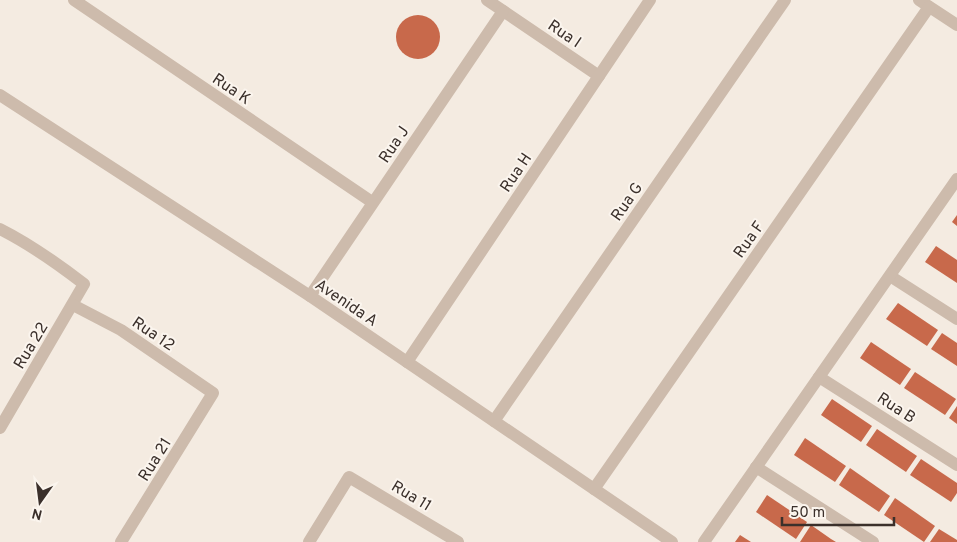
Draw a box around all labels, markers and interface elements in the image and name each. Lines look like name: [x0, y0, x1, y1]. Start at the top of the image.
street label: Rua I: [543, 16, 584, 53]
street label: Rua K: [208, 70, 254, 110]
street label: Rua J: [375, 123, 414, 167]
street label: Rua H: [496, 150, 537, 196]
street label: Rua G: [607, 179, 648, 225]
street label: Rua F: [730, 218, 770, 263]
street label: Avenida A: [311, 275, 381, 332]
street label: Rua 12: [128, 313, 178, 356]
street label: Rua 22: [10, 319, 53, 373]
street label: Rua B: [873, 389, 919, 429]
street label: Rua 21: [135, 435, 177, 485]
north arrow: [15, 477, 65, 527]
street label: Rua 11: [387, 477, 435, 517]
scale bar: [782, 494, 894, 526]
text: N: [30, 504, 44, 523]
text: 50 m: [790, 504, 825, 523]

